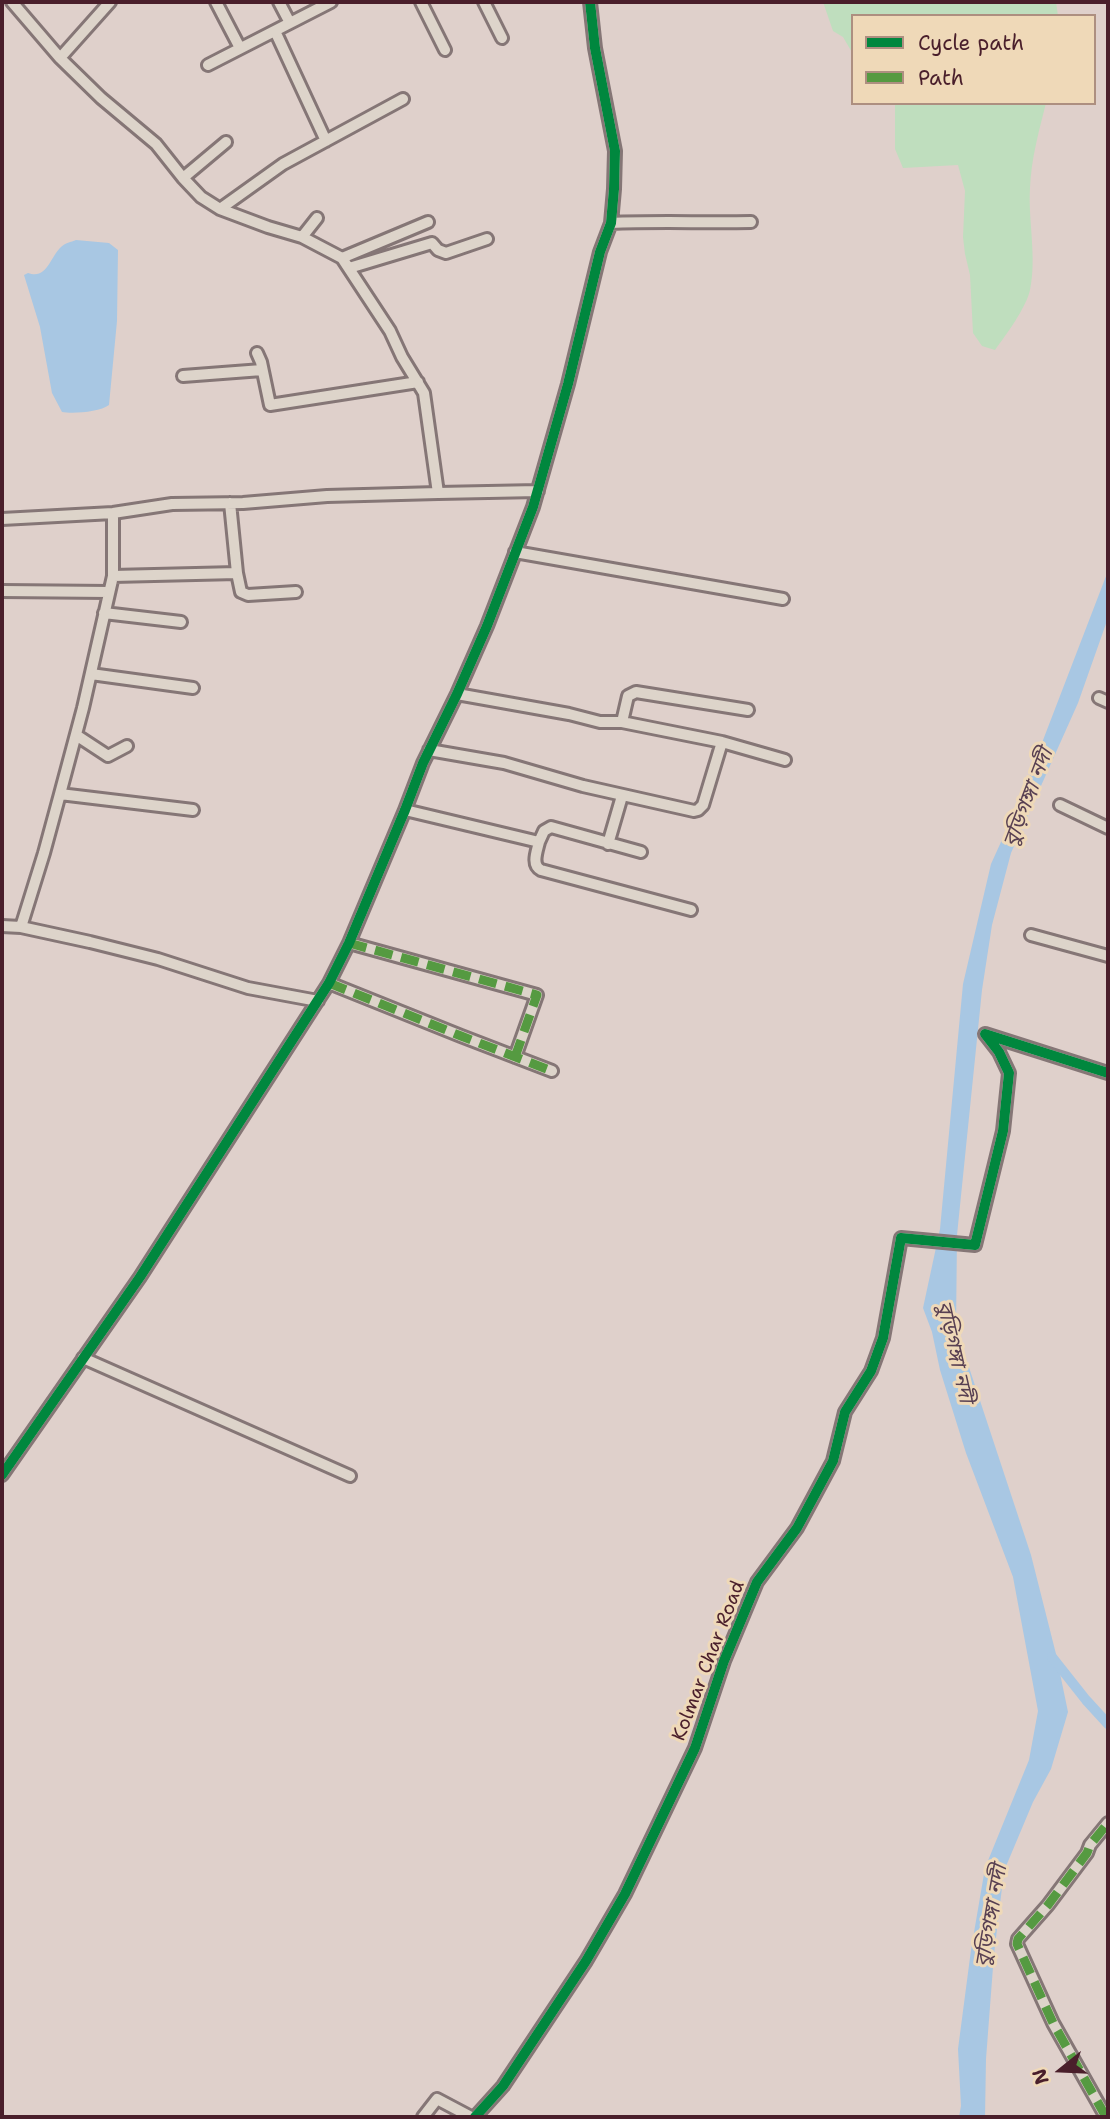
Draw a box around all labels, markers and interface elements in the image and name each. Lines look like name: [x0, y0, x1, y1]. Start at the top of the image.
legend: [851, 14, 1096, 105]
text: Cycle path: [918, 29, 1024, 57]
text: Path: [918, 64, 964, 92]
water label: বুড়িগঙ্গা নদী: [999, 745, 1059, 851]
water label: বুড়িগঙ্গা নদী: [930, 1299, 978, 1405]
street label: Kolmar Char Road: [668, 1578, 750, 1744]
water label: বুড়িগঙ্গা নদী: [971, 1863, 1013, 1969]
north arrow: [1026, 2035, 1096, 2105]
text: N: [1026, 2066, 1055, 2088]

